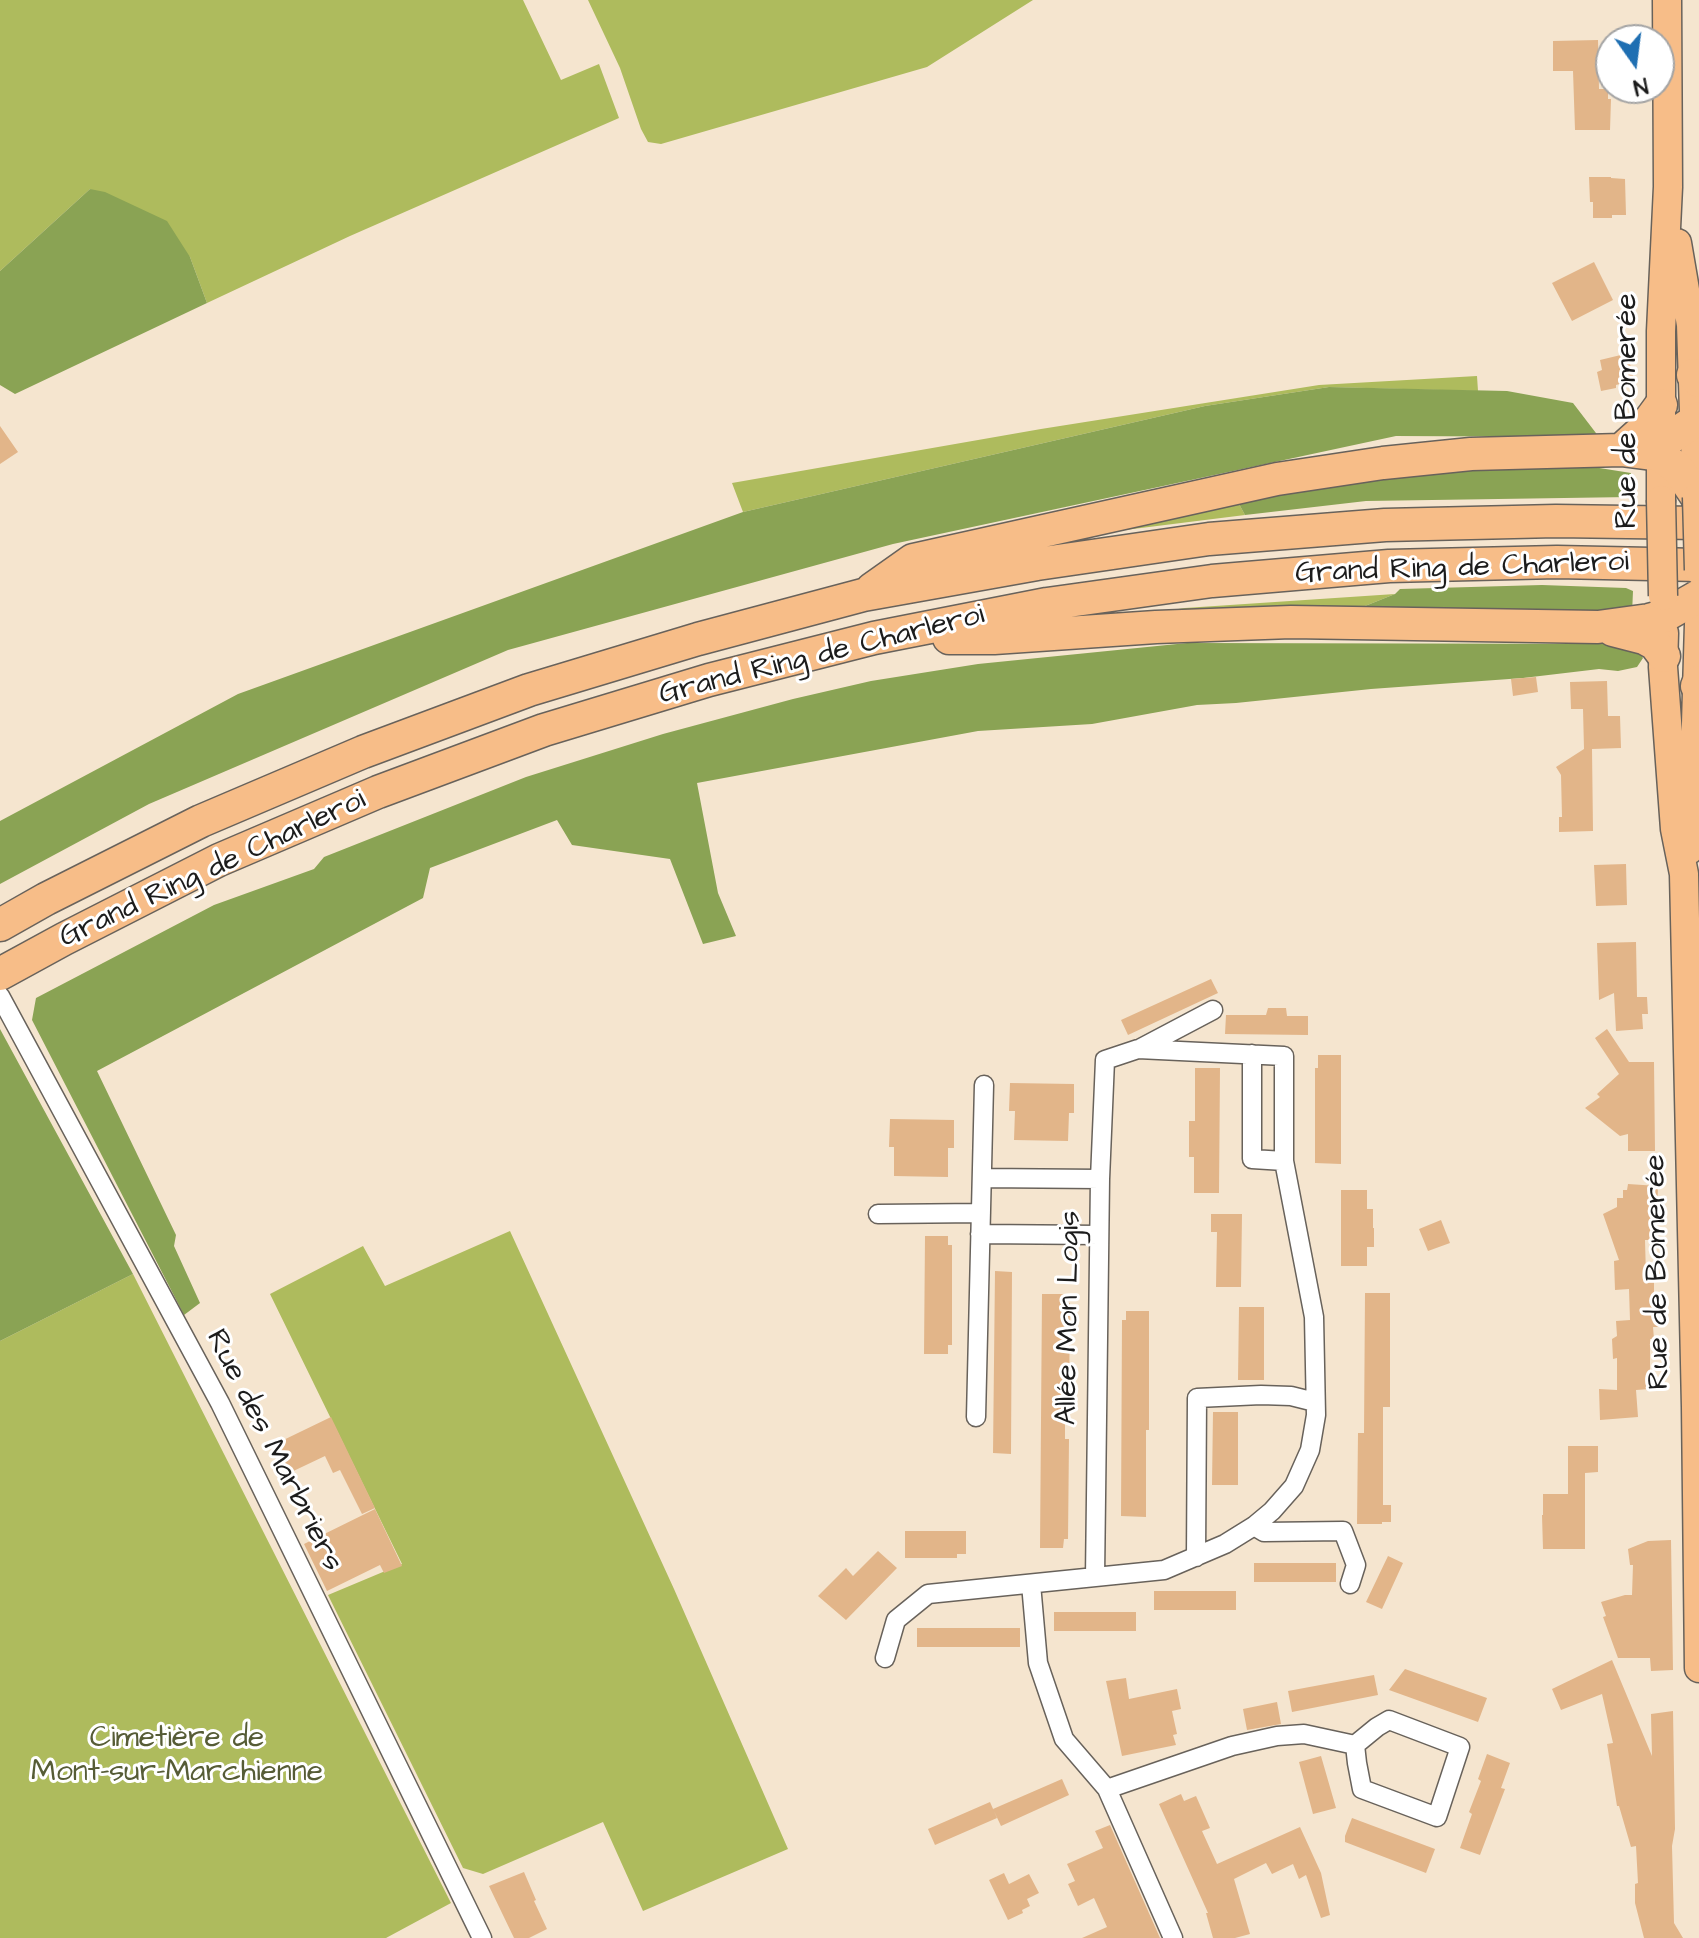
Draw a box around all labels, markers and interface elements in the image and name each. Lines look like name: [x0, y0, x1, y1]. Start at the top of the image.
north arrow: [1595, 24, 1675, 104]
text: N: [1630, 69, 1651, 103]
street label: Rue de Bomerée: [1611, 293, 1647, 529]
street label: Grand Ring de Charleroi: [1295, 545, 1629, 593]
street label: Grand Ring de Charleroi: [656, 598, 988, 714]
street label: Grand Ring de Charleroi: [54, 783, 372, 957]
street label: Rue de Bomerée: [1639, 1154, 1679, 1390]
street label: Allée Mon Logis: [1050, 1210, 1090, 1426]
street label: Rue des Marbriers: [197, 1324, 349, 1578]
park label: Cimetière de Mont-sur-Marchienne: [31, 1722, 323, 1792]

